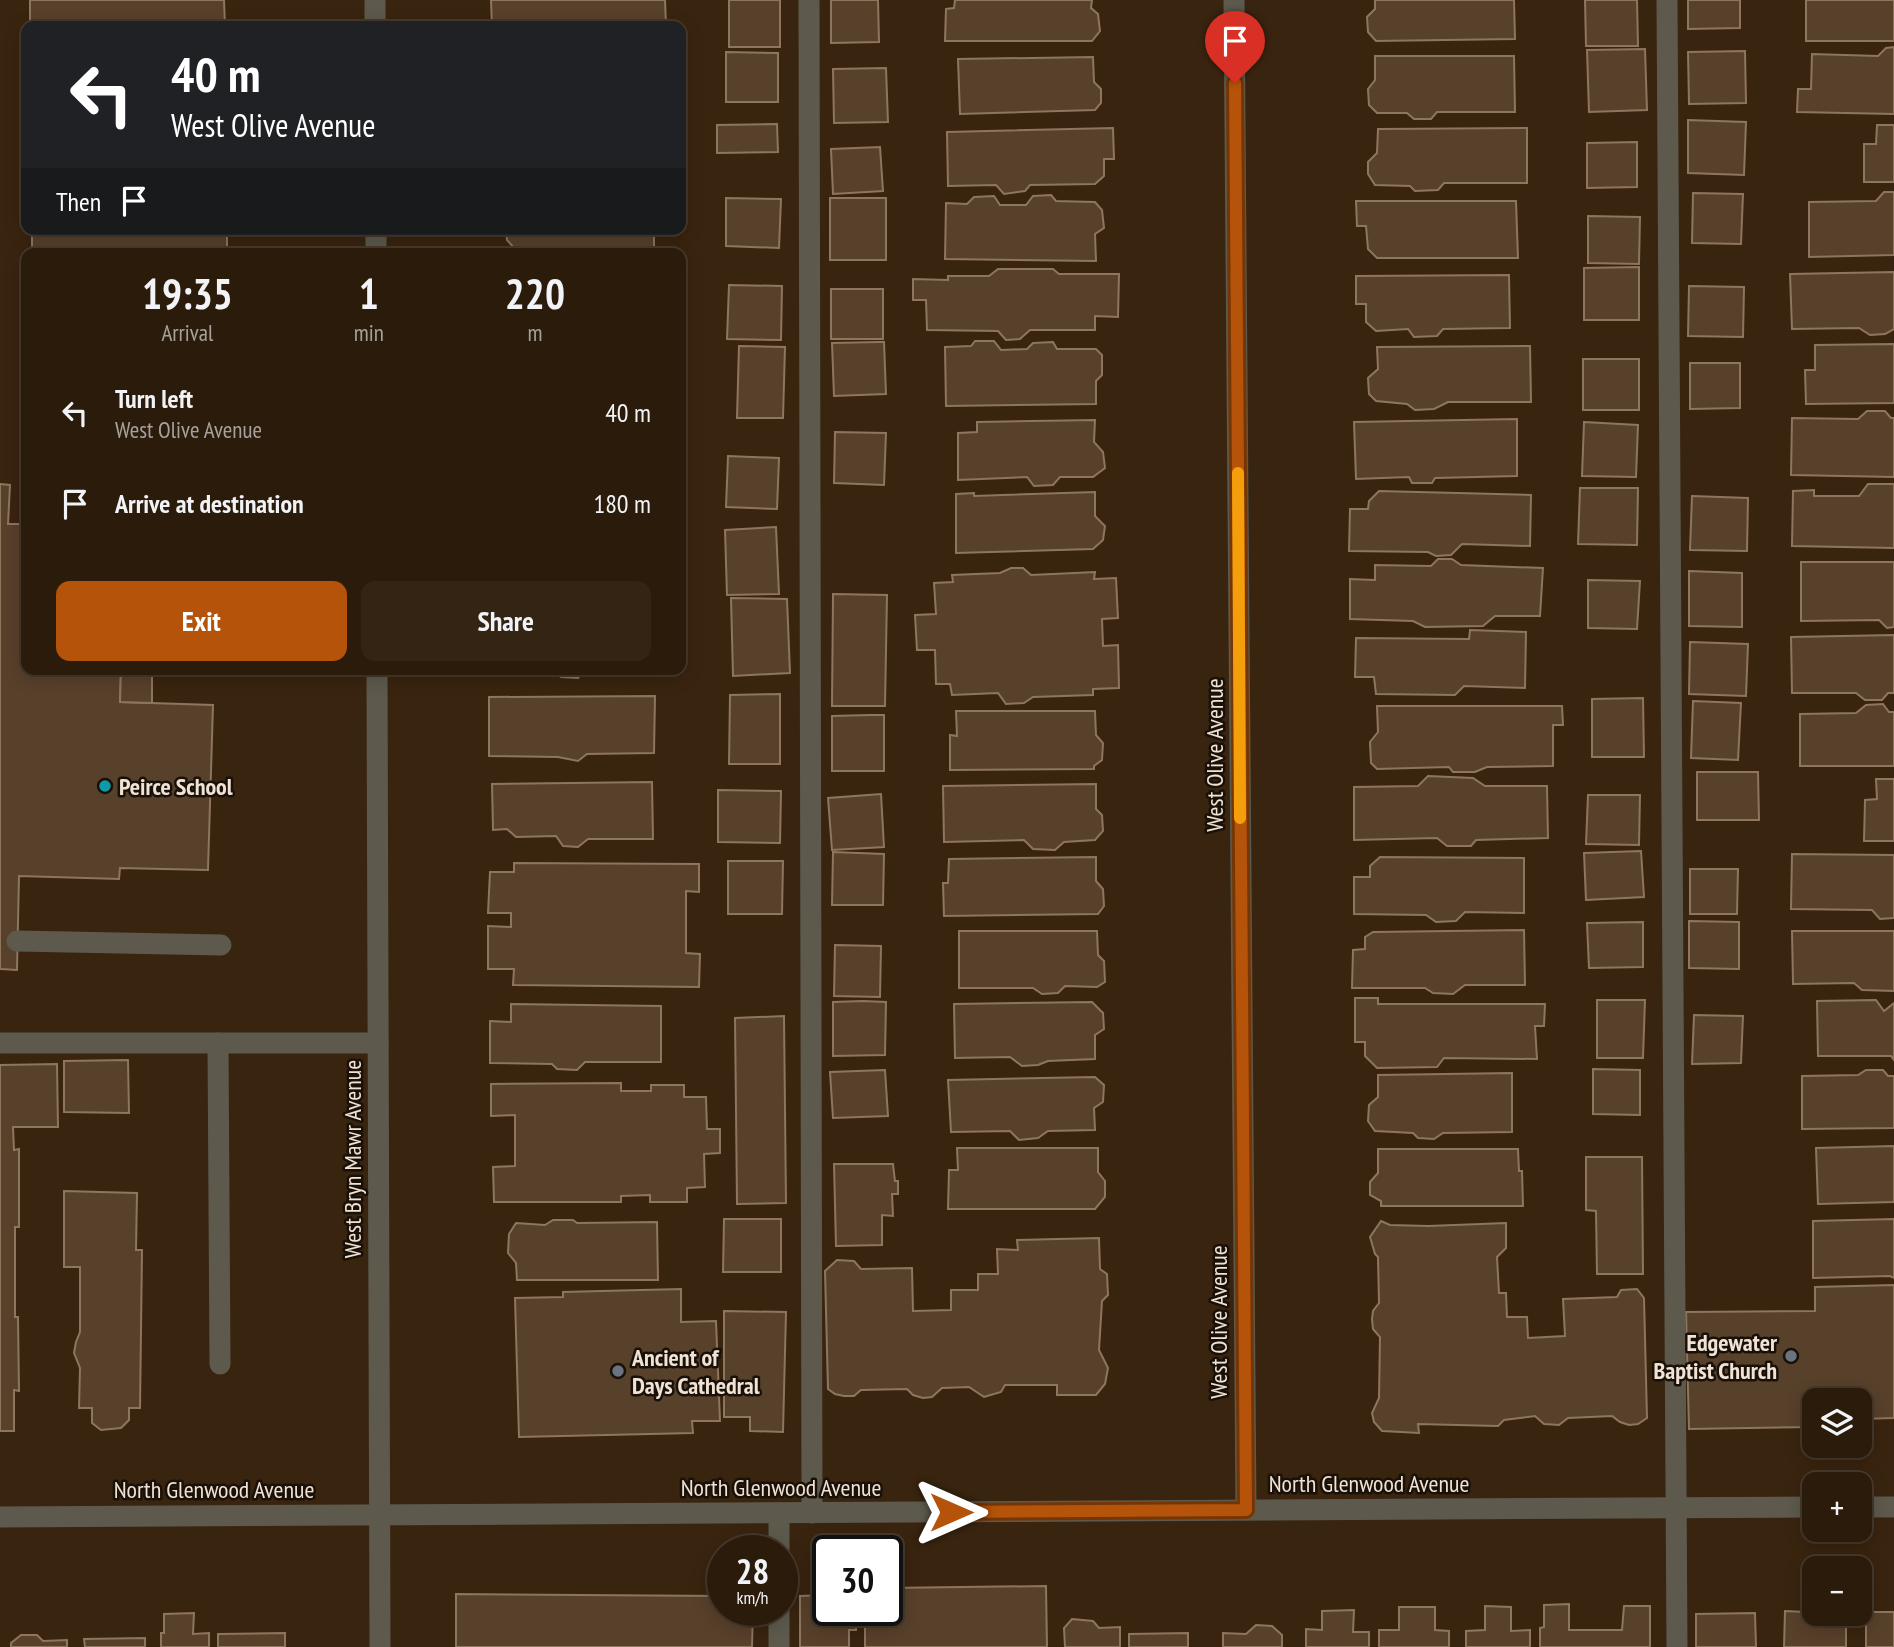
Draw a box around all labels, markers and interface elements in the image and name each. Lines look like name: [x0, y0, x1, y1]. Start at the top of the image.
pin: [1205, 11, 1265, 83]
icon: arrive: [1216, 22, 1254, 60]
text: 40 m: [171, 42, 260, 106]
icon: left: [56, 49, 147, 140]
text: West Olive Avenue: [171, 104, 375, 146]
icon: arrive: [115, 182, 153, 220]
text: Then: [56, 185, 101, 218]
text: 19:35: [142, 266, 233, 321]
text: 1: [359, 266, 379, 321]
text: 220: [505, 266, 565, 321]
text: Arrival: [161, 318, 213, 347]
text: min: [354, 318, 384, 347]
text: m: [527, 318, 542, 347]
text: Turn left: [115, 382, 193, 415]
icon: left: [56, 394, 94, 432]
text: 40 m: [605, 396, 651, 429]
text: West Olive Avenue: [115, 415, 262, 444]
icon: arrive: [56, 485, 94, 523]
text: Arrive at destination: [115, 487, 304, 520]
text: 180 m: [593, 487, 651, 520]
button: Exit: [56, 581, 347, 661]
button: Share: [361, 581, 651, 661]
street label: West Olive Avenue: [1199, 678, 1230, 832]
place label: Peirce School: [119, 771, 233, 802]
marker: Peirce School: [97, 778, 113, 794]
street label: West Bryn Mawr Avenue: [337, 1060, 368, 1258]
street label: West Olive Avenue: [1203, 1245, 1234, 1399]
place label: Edgewater Baptist Church: [1654, 1327, 1778, 1386]
place label: Ancient of Days Cathedral: [631, 1342, 760, 1401]
marker: Edgewater Baptist Church: [1783, 1348, 1799, 1364]
marker: Ancient of Days Cathedral: [610, 1363, 626, 1379]
map controls: [1802, 1388, 1872, 1626]
button: layers: [1802, 1388, 1872, 1458]
street label: North Glenwood Avenue: [1269, 1468, 1469, 1499]
street label: North Glenwood Avenue: [681, 1472, 881, 1503]
button: +: [1802, 1472, 1872, 1542]
street label: North Glenwood Avenue: [114, 1474, 314, 1505]
position arrow: [914, 1475, 988, 1549]
speed limit sign: 30: [812, 1535, 903, 1626]
text: 28: [736, 1548, 769, 1594]
button: −: [1802, 1556, 1872, 1626]
text: km/h: [737, 1586, 768, 1609]

